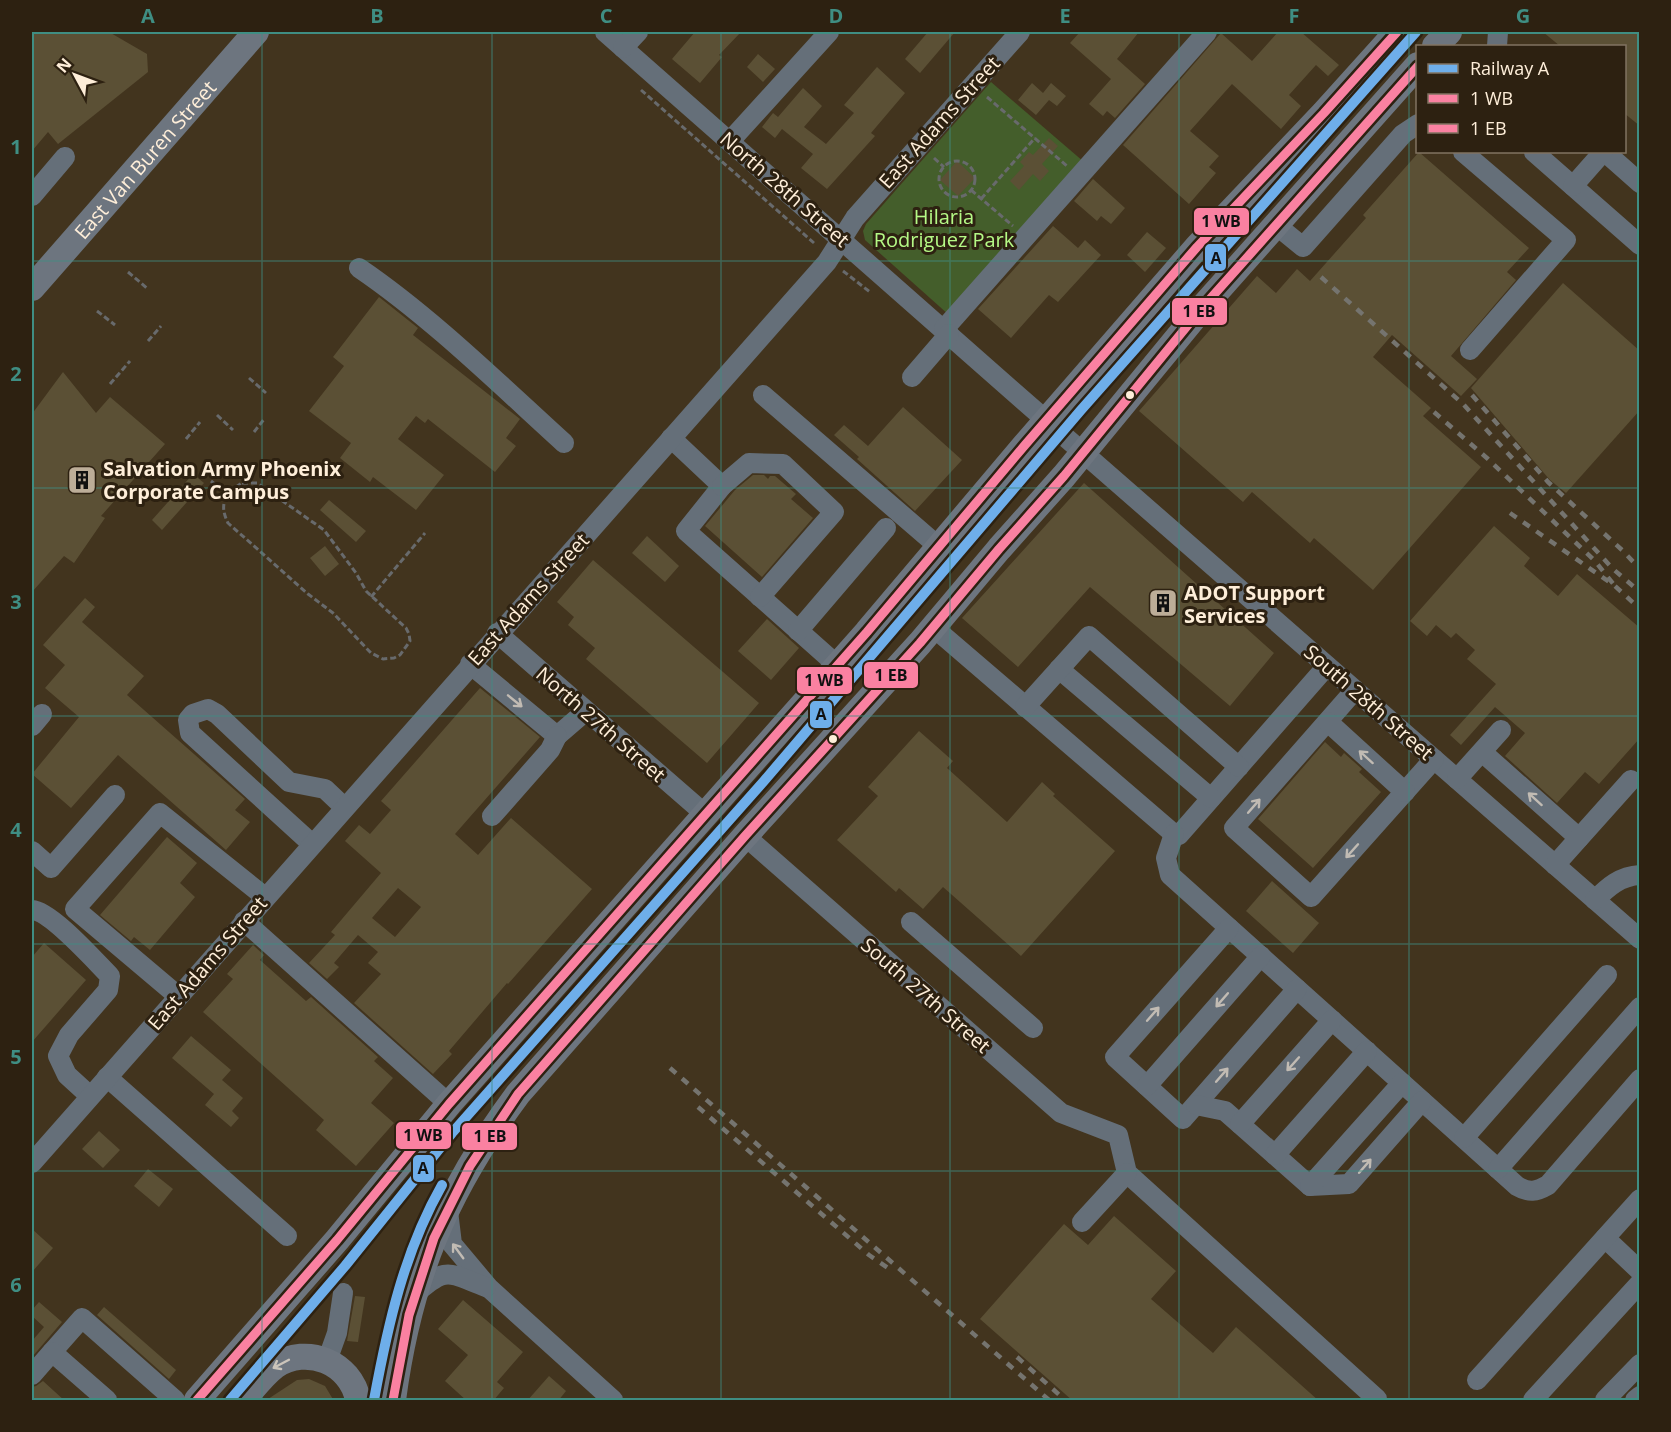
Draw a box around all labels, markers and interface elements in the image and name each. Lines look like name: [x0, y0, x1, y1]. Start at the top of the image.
text: A: [141, 2, 155, 29]
text: B: [370, 2, 384, 29]
text: C: [600, 2, 613, 29]
text: D: [829, 2, 843, 29]
text: E: [1059, 2, 1071, 29]
text: F: [1289, 2, 1299, 29]
text: G: [1516, 2, 1530, 29]
north arrow: [45, 45, 105, 105]
legend: [1416, 45, 1626, 153]
street label: East Adams Street: [872, 50, 1006, 194]
text: N: [51, 53, 76, 77]
text: Railway A: [1470, 56, 1550, 80]
street label: East Van Buren Street: [68, 74, 221, 244]
text: 1 WB: [1470, 86, 1513, 110]
text: 1 EB: [1470, 116, 1507, 140]
street label: North 28th Street: [715, 125, 855, 253]
text: 1: [10, 133, 22, 160]
park label: Hilaria Rodriguez Park: [874, 203, 1015, 253]
line badge: 1 WB: [1193, 207, 1250, 236]
text: 1 WB: [1201, 210, 1241, 232]
line badge: A: [1204, 243, 1227, 272]
text: A: [1210, 247, 1222, 269]
line badge: 1 EB: [1171, 297, 1228, 326]
text: 1 EB: [1182, 300, 1216, 322]
text: 2: [10, 360, 22, 387]
unlabelled marker: [1124, 389, 1136, 401]
place label: Salvation Army Phoenix Corporate Campus: [103, 455, 341, 505]
building icon: Salvation Army Phoenix Corporate Campus: [66, 464, 98, 496]
street label: East Adams Street: [461, 527, 595, 671]
place label: ADOT Support Services: [1184, 579, 1325, 629]
building icon: ADOT Support Services: [1147, 587, 1179, 619]
text: 3: [10, 588, 22, 615]
street label: South 28th Street: [1299, 638, 1439, 766]
street label: North 27th Street: [531, 660, 671, 788]
line badge: 1 EB: [863, 661, 919, 689]
text: 1 EB: [874, 664, 908, 686]
line badge: 1 WB: [796, 666, 853, 695]
text: 1 WB: [804, 669, 844, 691]
one-way arrow: [507, 694, 522, 708]
line badge: A: [809, 700, 833, 729]
text: A: [815, 703, 827, 725]
unlabelled marker: [827, 733, 839, 745]
one-way arrow: [1359, 750, 1374, 764]
one-way arrow: [1528, 792, 1543, 806]
one-way arrow: [1247, 799, 1261, 814]
text: 4: [10, 816, 22, 843]
one-way arrow: [1345, 844, 1359, 859]
street label: East Adams Street: [141, 890, 273, 1036]
street label: South 27th Street: [856, 931, 996, 1059]
one-way arrow: [1215, 992, 1229, 1007]
one-way arrow: [1146, 1006, 1160, 1021]
text: 5: [10, 1043, 22, 1070]
one-way arrow: [1286, 1056, 1300, 1071]
one-way arrow: [1215, 1068, 1229, 1083]
line badge: 1 WB: [395, 1121, 452, 1150]
line badge: 1 EB: [461, 1122, 518, 1151]
text: 1 WB: [403, 1124, 443, 1146]
text: 1 EB: [473, 1125, 507, 1147]
line badge: A: [412, 1154, 435, 1183]
text: A: [417, 1157, 429, 1179]
one-way arrow: [1357, 1159, 1371, 1175]
one-way arrow: [451, 1244, 464, 1260]
text: 6: [10, 1271, 22, 1298]
one-way arrow: [273, 1358, 290, 1370]

